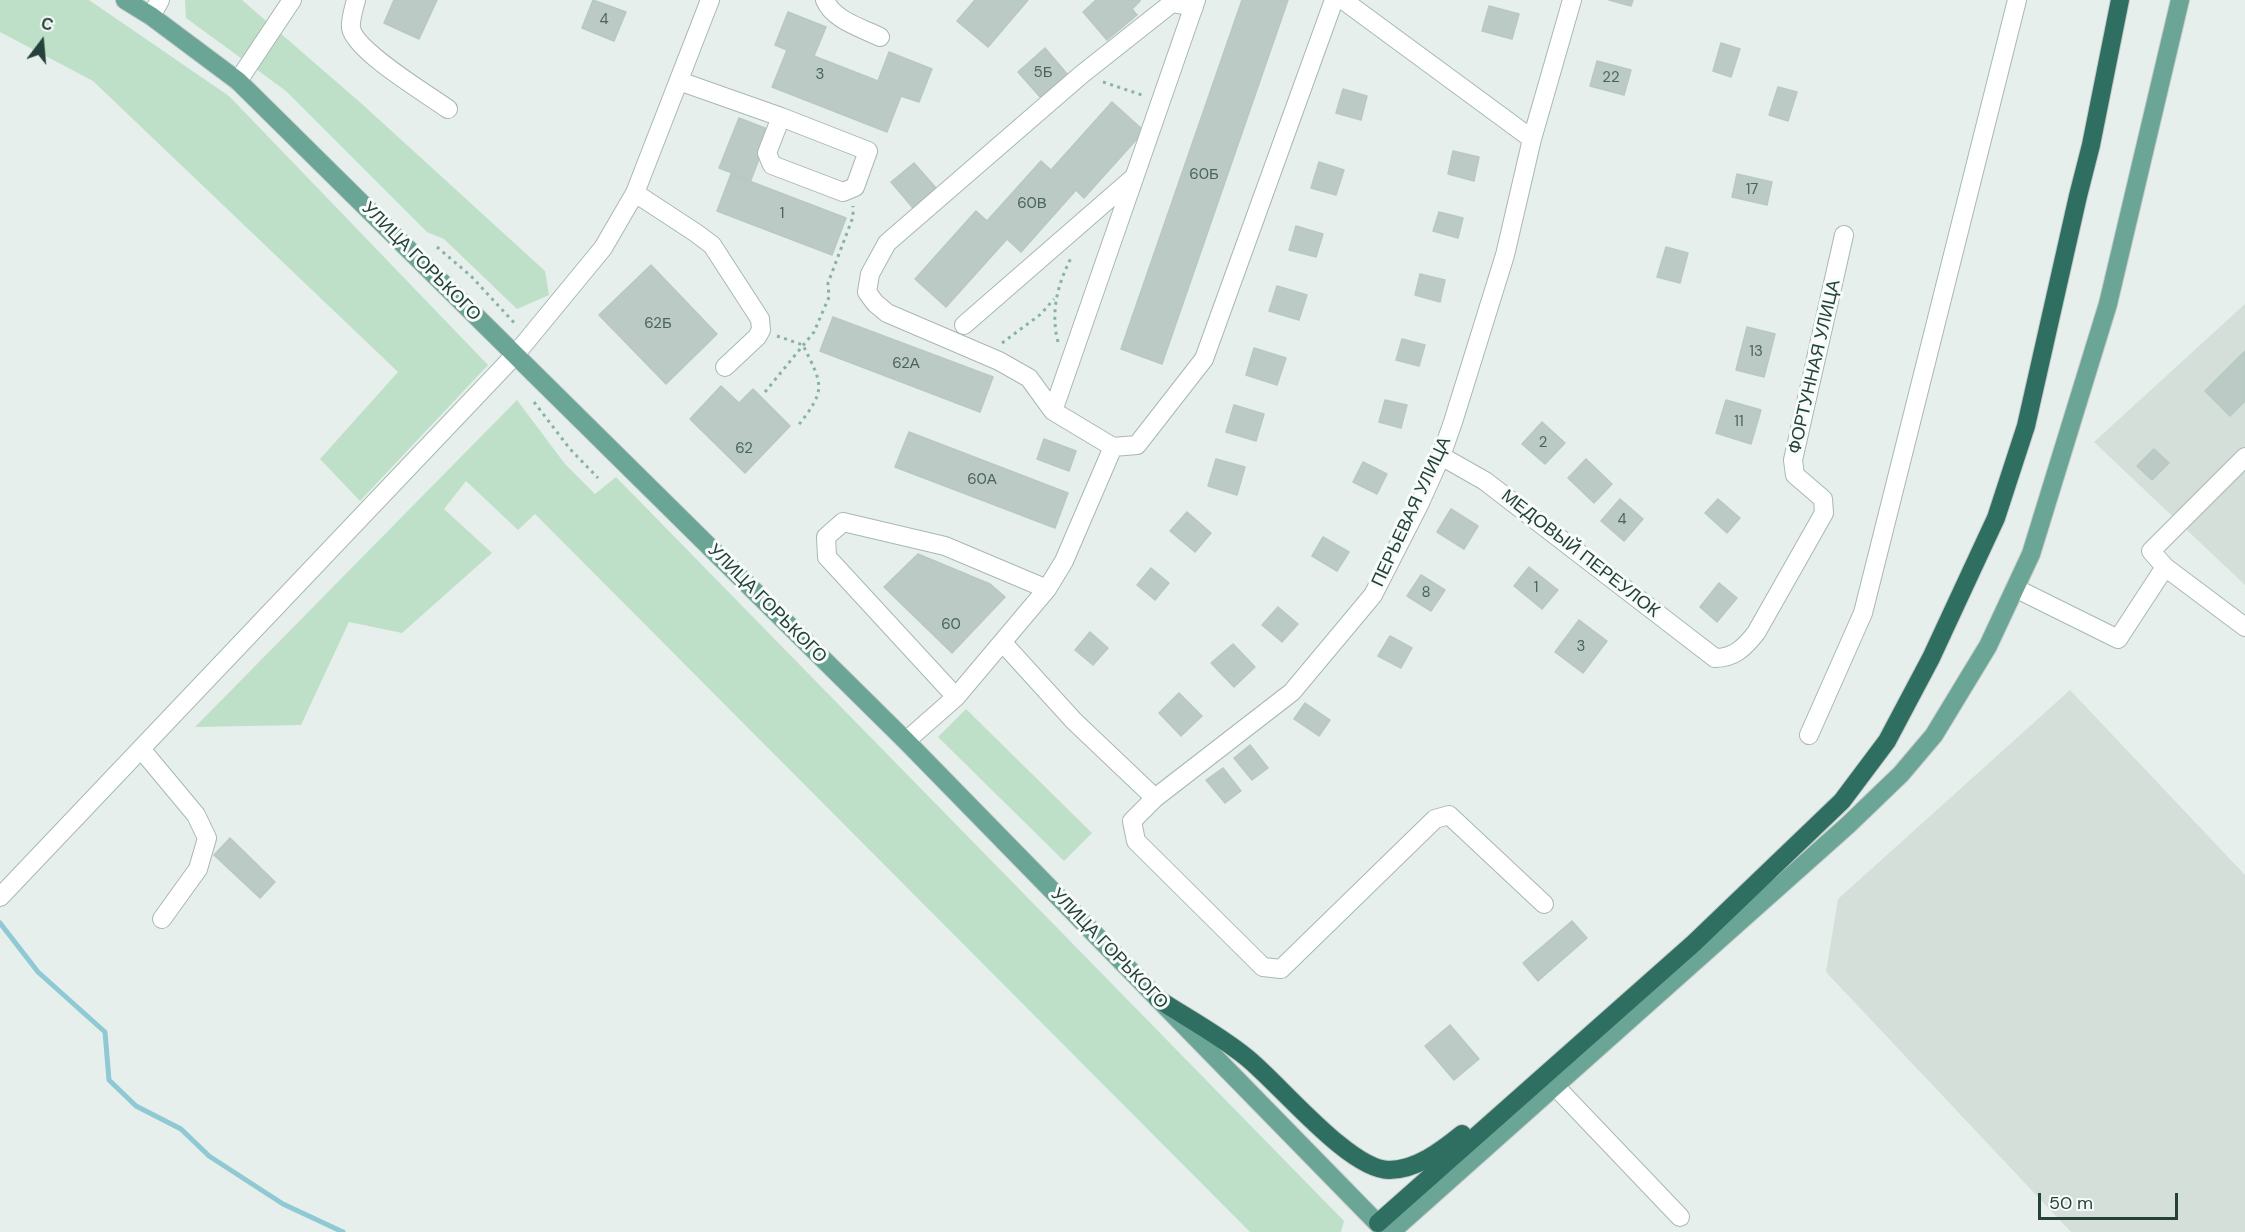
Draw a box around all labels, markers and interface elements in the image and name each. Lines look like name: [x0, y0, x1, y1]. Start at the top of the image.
house number: 4: [599, 11, 609, 29]
north arrow: [12, 12, 72, 72]
text: С: [39, 13, 56, 36]
house number: 5Б: [1034, 64, 1052, 82]
house number: 3: [816, 66, 824, 84]
house number: 22: [1602, 69, 1620, 87]
house number: 60Б: [1189, 166, 1219, 184]
house number: 17: [1746, 181, 1758, 199]
house number: 60В: [1017, 195, 1047, 213]
street label: УЛИЦА ГОРЬКОГО: [357, 198, 485, 326]
house number: 1: [780, 205, 784, 223]
street label: ФОРТУННАЯ УЛИЦА: [1784, 278, 1846, 456]
house number: 62Б: [644, 315, 672, 333]
house number: 13: [1749, 343, 1763, 361]
house number: 62А: [892, 355, 920, 373]
house number: 11: [1734, 413, 1744, 431]
street label: ПЕРЬЕВАЯ УЛИЦА: [1368, 434, 1456, 590]
house number: 2: [1539, 434, 1547, 452]
house number: 62: [735, 440, 753, 458]
house number: 60А: [967, 471, 997, 489]
street label: МЕДОВЫЙ ПЕРЕУЛОК: [1497, 485, 1663, 623]
house number: 4: [1617, 511, 1627, 529]
street label: УЛИЦА ГОРЬКОГО: [703, 540, 831, 668]
house number: 1: [1534, 579, 1538, 597]
house number: 8: [1421, 584, 1431, 602]
house number: 60: [941, 616, 961, 634]
house number: 3: [1577, 638, 1585, 656]
street label: УЛИЦА ГОРЬКОГО: [1046, 884, 1172, 1014]
scale bar: [2041, 1181, 2180, 1219]
text: 50 m: [2049, 1191, 2093, 1215]

